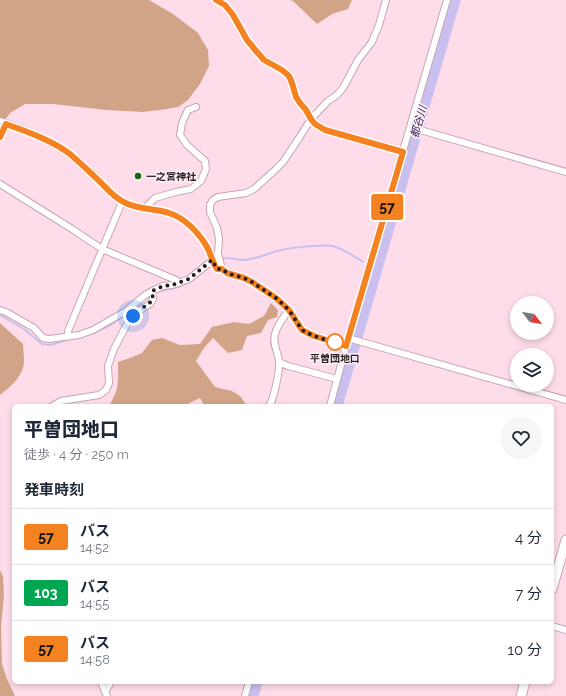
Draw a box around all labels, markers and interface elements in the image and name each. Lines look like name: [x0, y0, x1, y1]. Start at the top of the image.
water label: 都谷川: [408, 103, 430, 140]
marker: 一之宮神社: [133, 171, 143, 181]
place label: 一之宮神社: [146, 171, 197, 182]
line badge: 57: [369, 194, 405, 220]
text: 57: [379, 199, 395, 215]
north arrow: [510, 296, 554, 340]
map controls: [510, 296, 554, 392]
your location: [123, 306, 143, 326]
marker: 平曽団地口: [326, 333, 344, 351]
button: layers: [510, 348, 554, 392]
place label: 平曽団地口: [310, 353, 360, 364]
button: heart: [500, 417, 542, 459]
text: 平曽団地口: [24, 418, 119, 440]
text: 徒歩 · 4 分 · 250 m: [24, 447, 129, 462]
text: 発車時刻: [24, 481, 84, 499]
text: バス: [80, 522, 110, 540]
text: 57: [38, 529, 54, 545]
text: 4 分: [515, 529, 542, 547]
text: 14:52: [80, 540, 109, 555]
text: バス: [80, 578, 110, 596]
text: 103: [34, 585, 58, 601]
text: 7 分: [515, 585, 542, 603]
text: 14:55: [80, 596, 109, 611]
text: バス: [80, 634, 110, 652]
text: 57: [38, 641, 54, 657]
text: 10 分: [508, 641, 542, 659]
text: 14:58: [80, 652, 110, 667]

